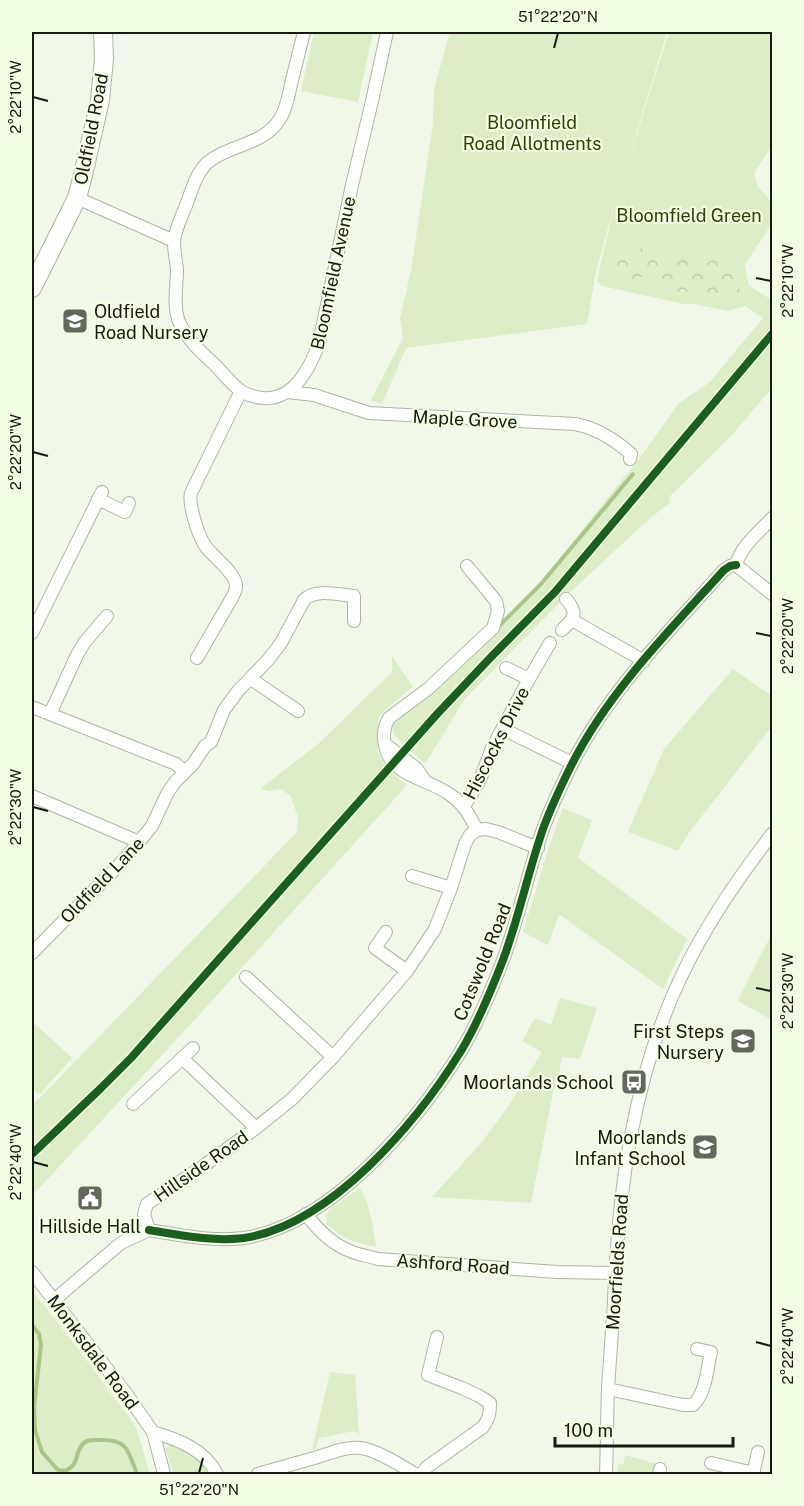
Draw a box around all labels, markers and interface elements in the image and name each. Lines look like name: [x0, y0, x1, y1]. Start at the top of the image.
text: 51°22'20"N: [518, 8, 598, 25]
text: 2°22'10"W: [7, 60, 24, 134]
street label: Oldfield Road: [70, 71, 112, 187]
park label: Bloomfield Road Allotments: [463, 112, 601, 154]
street label: Bloomfield Avenue: [306, 194, 360, 352]
park label: Bloomfield Green: [616, 205, 762, 226]
text: 2°22'10"W: [779, 244, 796, 318]
place label: Oldfield Road Nursery: [94, 301, 209, 343]
school or university icon: Oldfield Road Nursery: [60, 306, 90, 336]
street label: Maple Grove: [412, 406, 518, 432]
text: 2°22'20"W: [7, 414, 24, 490]
text: 2°22'20"W: [779, 598, 796, 674]
street label: Hiscocks Drive: [459, 683, 533, 803]
text: 2°22'30"W: [7, 769, 24, 845]
street label: Oldfield Lane: [56, 833, 148, 927]
street label: Cotswold Road: [449, 900, 515, 1024]
text: 2°22'30"W: [779, 953, 796, 1029]
place label: First Steps Nursery: [633, 1021, 724, 1063]
school or university icon: First Steps Nursery: [728, 1026, 758, 1056]
bus stop icon: Moorlands School: [619, 1067, 649, 1097]
place label: Moorlands School: [463, 1072, 614, 1093]
text: 2°22'40"W: [7, 1124, 24, 1200]
street label: Hillside Road: [150, 1126, 252, 1206]
place label: Moorlands Infant School: [574, 1127, 686, 1169]
school or university icon: Moorlands Infant School: [690, 1132, 720, 1162]
public building icon: Hillside Hall: [75, 1183, 105, 1213]
street label: Moorfields Road: [602, 1193, 632, 1331]
place label: Hillside Hall: [39, 1216, 141, 1237]
street label: Ashford Road: [396, 1250, 510, 1278]
street label: Monksdale Road: [43, 1291, 143, 1413]
text: 2°22'40"W: [779, 1308, 796, 1384]
scale bar: [555, 1410, 734, 1448]
text: 100 m: [564, 1420, 613, 1441]
text: 51°22'20"N: [159, 1481, 239, 1498]

